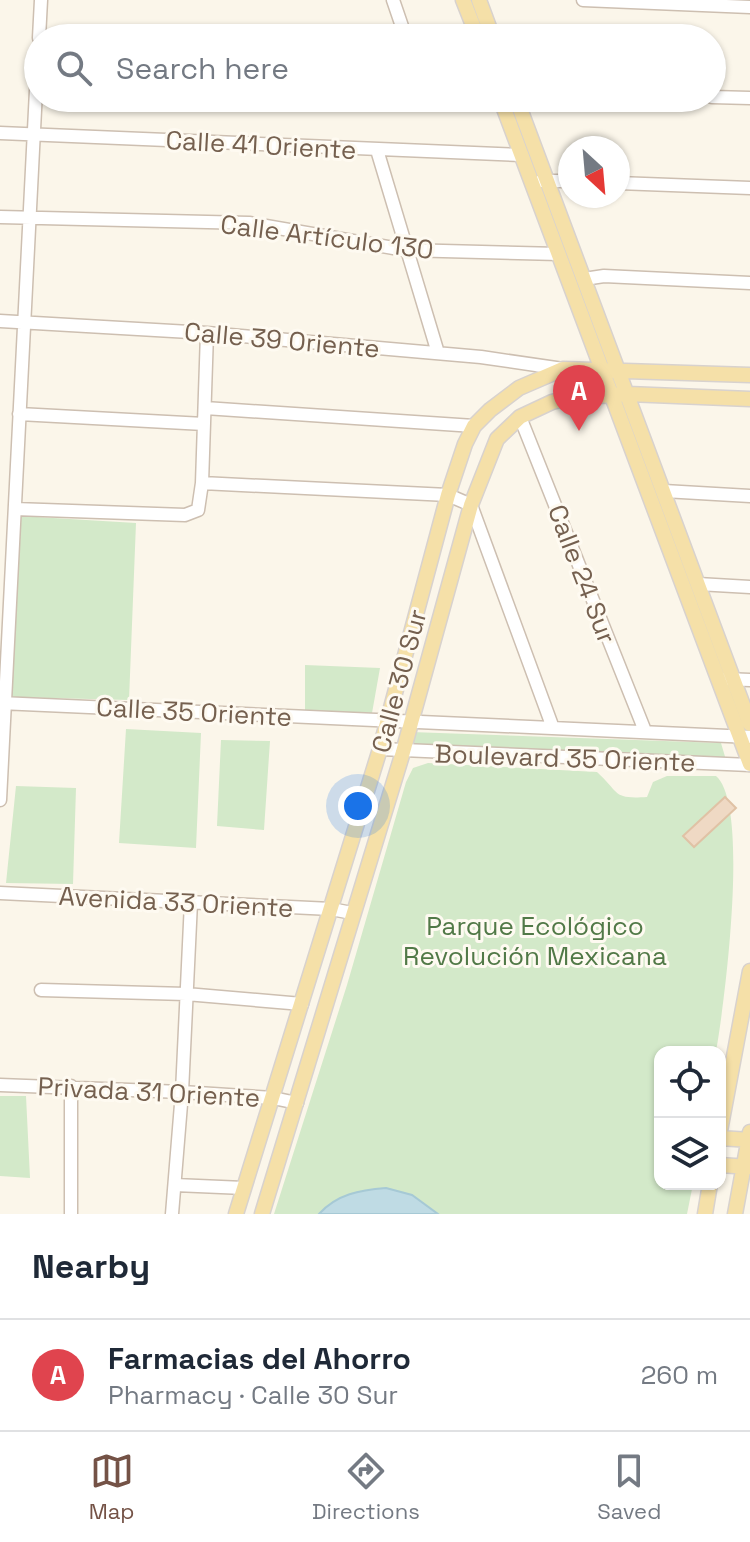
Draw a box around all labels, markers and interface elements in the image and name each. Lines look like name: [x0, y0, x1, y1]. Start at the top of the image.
search box: [24, 24, 726, 112]
icon: search: [52, 46, 96, 90]
text: Search here: [116, 49, 289, 88]
street label: Calle 41 Oriente: [165, 123, 357, 167]
north arrow: [558, 136, 630, 208]
street label: Calle Artículo 130: [219, 207, 435, 267]
street label: Calle 39 Oriente: [183, 315, 381, 365]
pin: A: [553, 365, 605, 431]
street label: Calle 24 Sur: [540, 500, 624, 648]
street label: Calle 30 Sur: [364, 606, 434, 756]
street label: Calle 35 Oriente: [95, 690, 293, 734]
street label: Boulevard 35 Oriente: [434, 736, 696, 780]
your location: [338, 786, 378, 826]
street label: Avenida 33 Oriente: [58, 879, 294, 925]
park label: Parque Ecológico Revolución Mexicana: [403, 909, 667, 973]
map controls: [654, 1046, 726, 1190]
button: locate: [654, 1046, 726, 1118]
street label: Privada 31 Oriente: [37, 1069, 261, 1115]
button: layers: [654, 1118, 726, 1190]
text: Nearby: [32, 1245, 150, 1288]
text: Farmacias del Ahorro: [108, 1339, 411, 1378]
text: A: [50, 1358, 66, 1392]
text: 260 m: [641, 1358, 718, 1392]
text: Pharmacy · Calle 30 Sur: [108, 1378, 398, 1412]
tab: Map: [89, 1449, 135, 1525]
tab: Directions: [312, 1449, 420, 1525]
tab: Saved: [597, 1449, 661, 1525]

